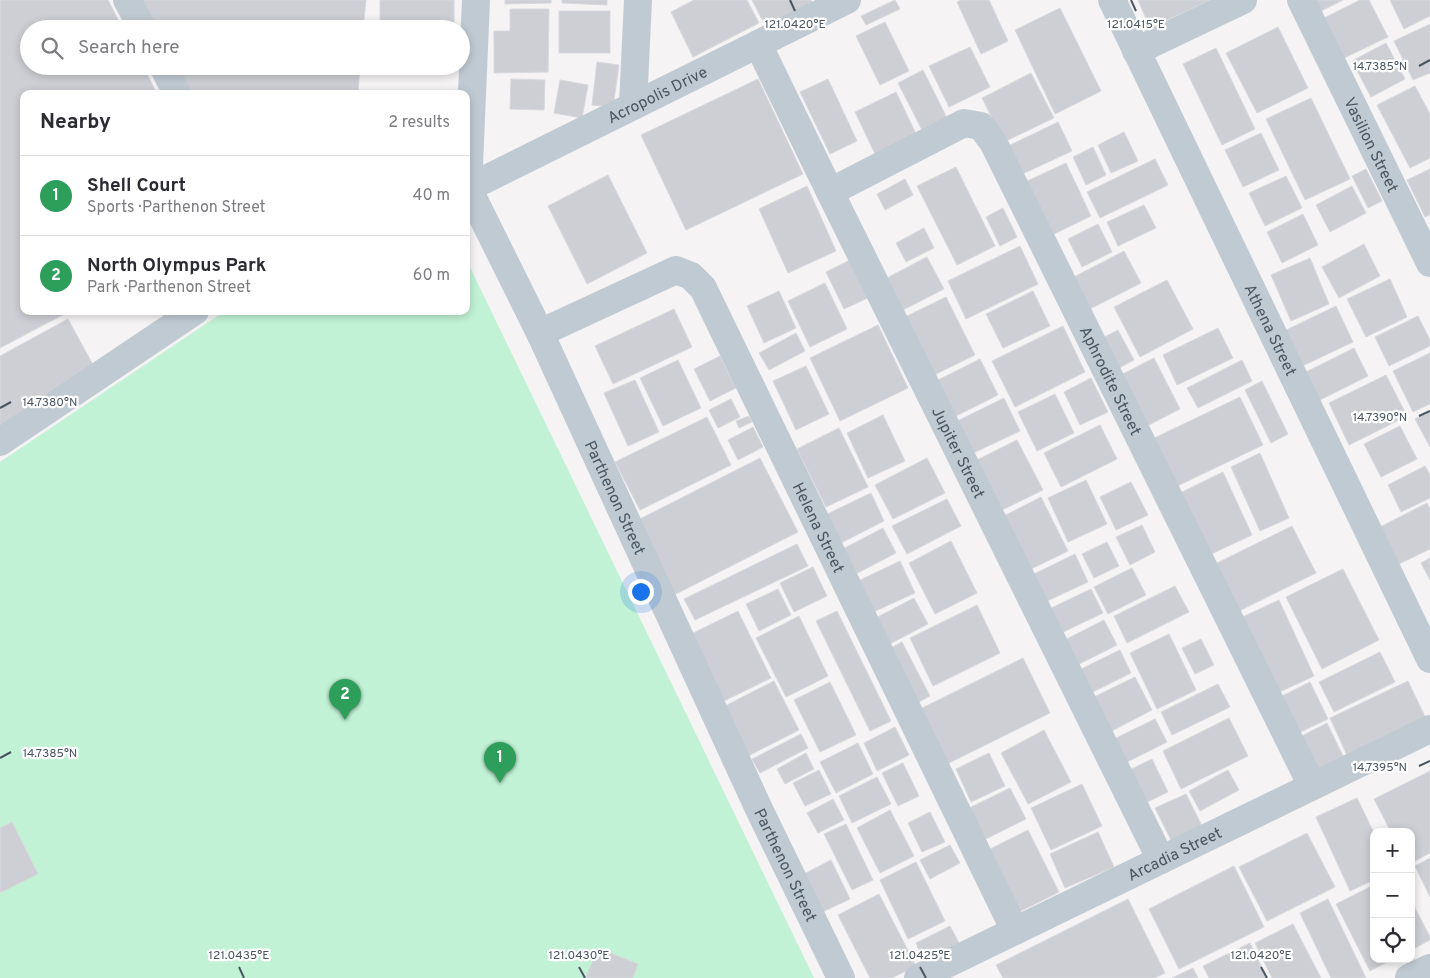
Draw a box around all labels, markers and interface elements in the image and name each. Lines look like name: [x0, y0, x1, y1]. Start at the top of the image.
text: 121.0420°E: [764, 17, 826, 33]
text: 121.0415°E: [1107, 17, 1165, 33]
search box: [20, 20, 470, 75]
icon: search: [38, 34, 66, 62]
text: Search here: [78, 36, 180, 60]
text: 14.7385°N: [1353, 59, 1407, 75]
street label: Acropolis Drive: [605, 63, 711, 129]
street label: Vasilion Street: [1338, 95, 1402, 196]
text: Nearby: [40, 109, 111, 136]
text: 2 results: [388, 113, 450, 133]
text: Shell Court: [87, 174, 186, 198]
text: 1: [53, 186, 59, 206]
text: 40 m: [412, 186, 450, 206]
text: Sports · Parthenon Street: [87, 198, 266, 218]
text: North Olympus Park: [87, 254, 266, 278]
text: 2: [51, 266, 61, 286]
text: 60 m: [413, 266, 450, 286]
text: Park · Parthenon Street: [87, 278, 251, 298]
street label: Athena Street: [1239, 281, 1300, 380]
street label: Aphrodite Street: [1074, 323, 1145, 439]
text: 14.7380°N: [23, 395, 77, 411]
street label: Jupiter Street: [926, 404, 988, 502]
text: 14.7390°N: [1353, 410, 1407, 426]
street label: Parthenon Street: [579, 438, 649, 559]
street label: Helena Street: [787, 480, 848, 577]
your location: [628, 579, 654, 605]
pin: 2: [329, 679, 361, 720]
pin: 1: [484, 742, 516, 783]
text: 14.7385°N: [23, 746, 77, 762]
text: 14.7395°N: [1353, 760, 1407, 776]
street label: Parthenon Street: [748, 806, 820, 926]
street label: Arcadia Street: [1125, 824, 1226, 887]
map controls: [1370, 828, 1415, 963]
button: +: [1370, 828, 1415, 873]
button: −: [1370, 873, 1415, 918]
button: locate: [1370, 918, 1415, 963]
text: 121.0435°E: [209, 948, 269, 964]
text: 121.0430°E: [549, 948, 610, 964]
text: 121.0425°E: [890, 948, 950, 964]
text: 121.0420°E: [1230, 948, 1292, 964]

